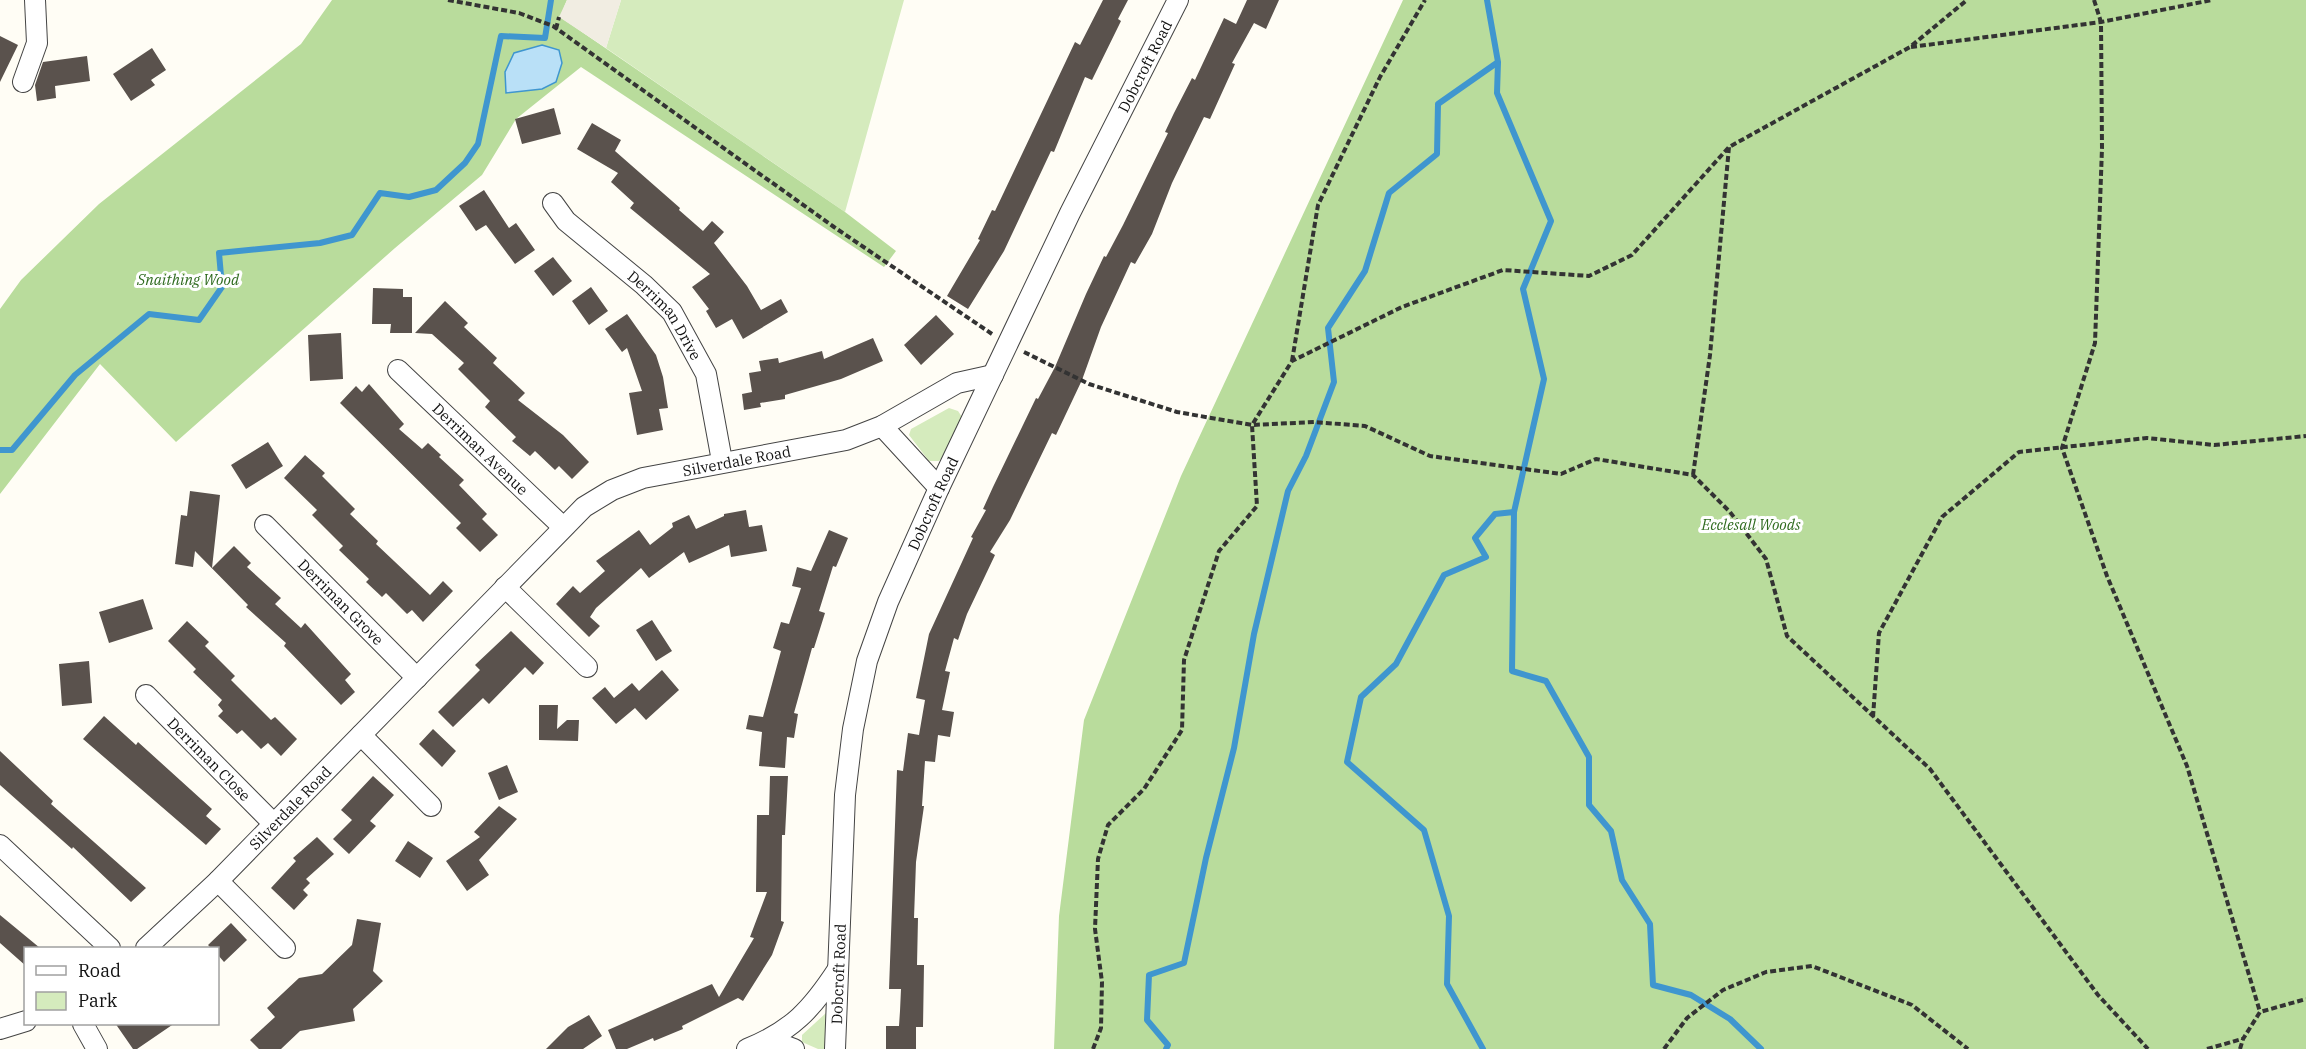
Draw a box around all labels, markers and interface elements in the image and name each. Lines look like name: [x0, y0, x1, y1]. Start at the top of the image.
street label: Dobcroft Road: [1113, 17, 1176, 115]
street label: Derriman Drive: [624, 266, 706, 363]
park label: Snaithing Wood: [136, 270, 240, 289]
street label: Derriman Avenue: [429, 399, 532, 499]
street label: Silverdale Road: [681, 441, 792, 480]
street label: Dobcroft Road: [903, 453, 962, 553]
park label: Ecclesall Woods: [1701, 515, 1801, 534]
street label: Derriman Grove: [294, 554, 388, 649]
street label: Derriman Close: [164, 713, 255, 805]
street label: Silverdale Road: [245, 762, 335, 854]
street label: Dobcroft Road: [826, 923, 849, 1025]
legend: [24, 947, 219, 1025]
text: Road: [78, 959, 121, 982]
text: Park: [78, 989, 118, 1012]

